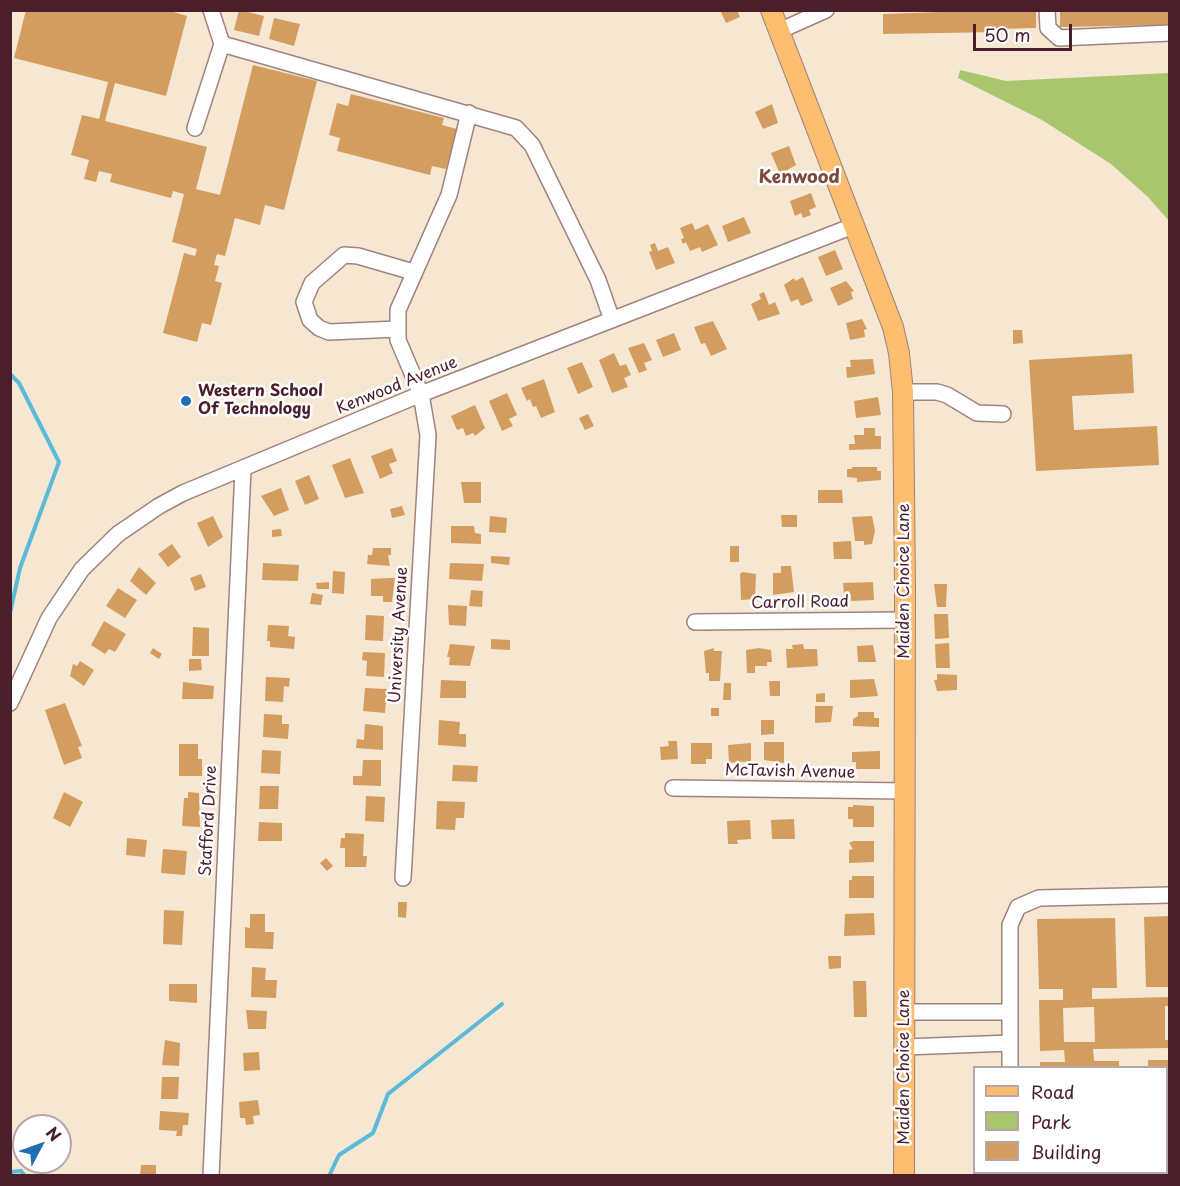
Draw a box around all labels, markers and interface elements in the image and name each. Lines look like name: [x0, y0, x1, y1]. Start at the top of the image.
scale bar: [976, 12, 1075, 50]
text: 50 m: [984, 21, 1031, 48]
district label: Kenwood: [758, 167, 840, 189]
street label: Kenwood Avenue: [334, 353, 460, 419]
place label: Western School Of Technology: [198, 382, 323, 420]
marker: Western School Of Technology: [179, 394, 193, 408]
street label: Maiden Choice Lane: [895, 503, 915, 659]
street label: University Avenue: [386, 566, 412, 704]
street label: Carroll Road: [751, 593, 849, 613]
street label: McTavish Avenue: [725, 761, 855, 783]
street label: Stafford Drive: [197, 765, 221, 877]
street label: Maiden Choice Lane: [895, 989, 915, 1145]
legend: [973, 1066, 1168, 1174]
text: Road: [1031, 1078, 1075, 1105]
text: Park: [1031, 1108, 1071, 1135]
north arrow: [12, 1114, 72, 1174]
text: N: [41, 1121, 67, 1146]
text: Building: [1031, 1138, 1101, 1165]

